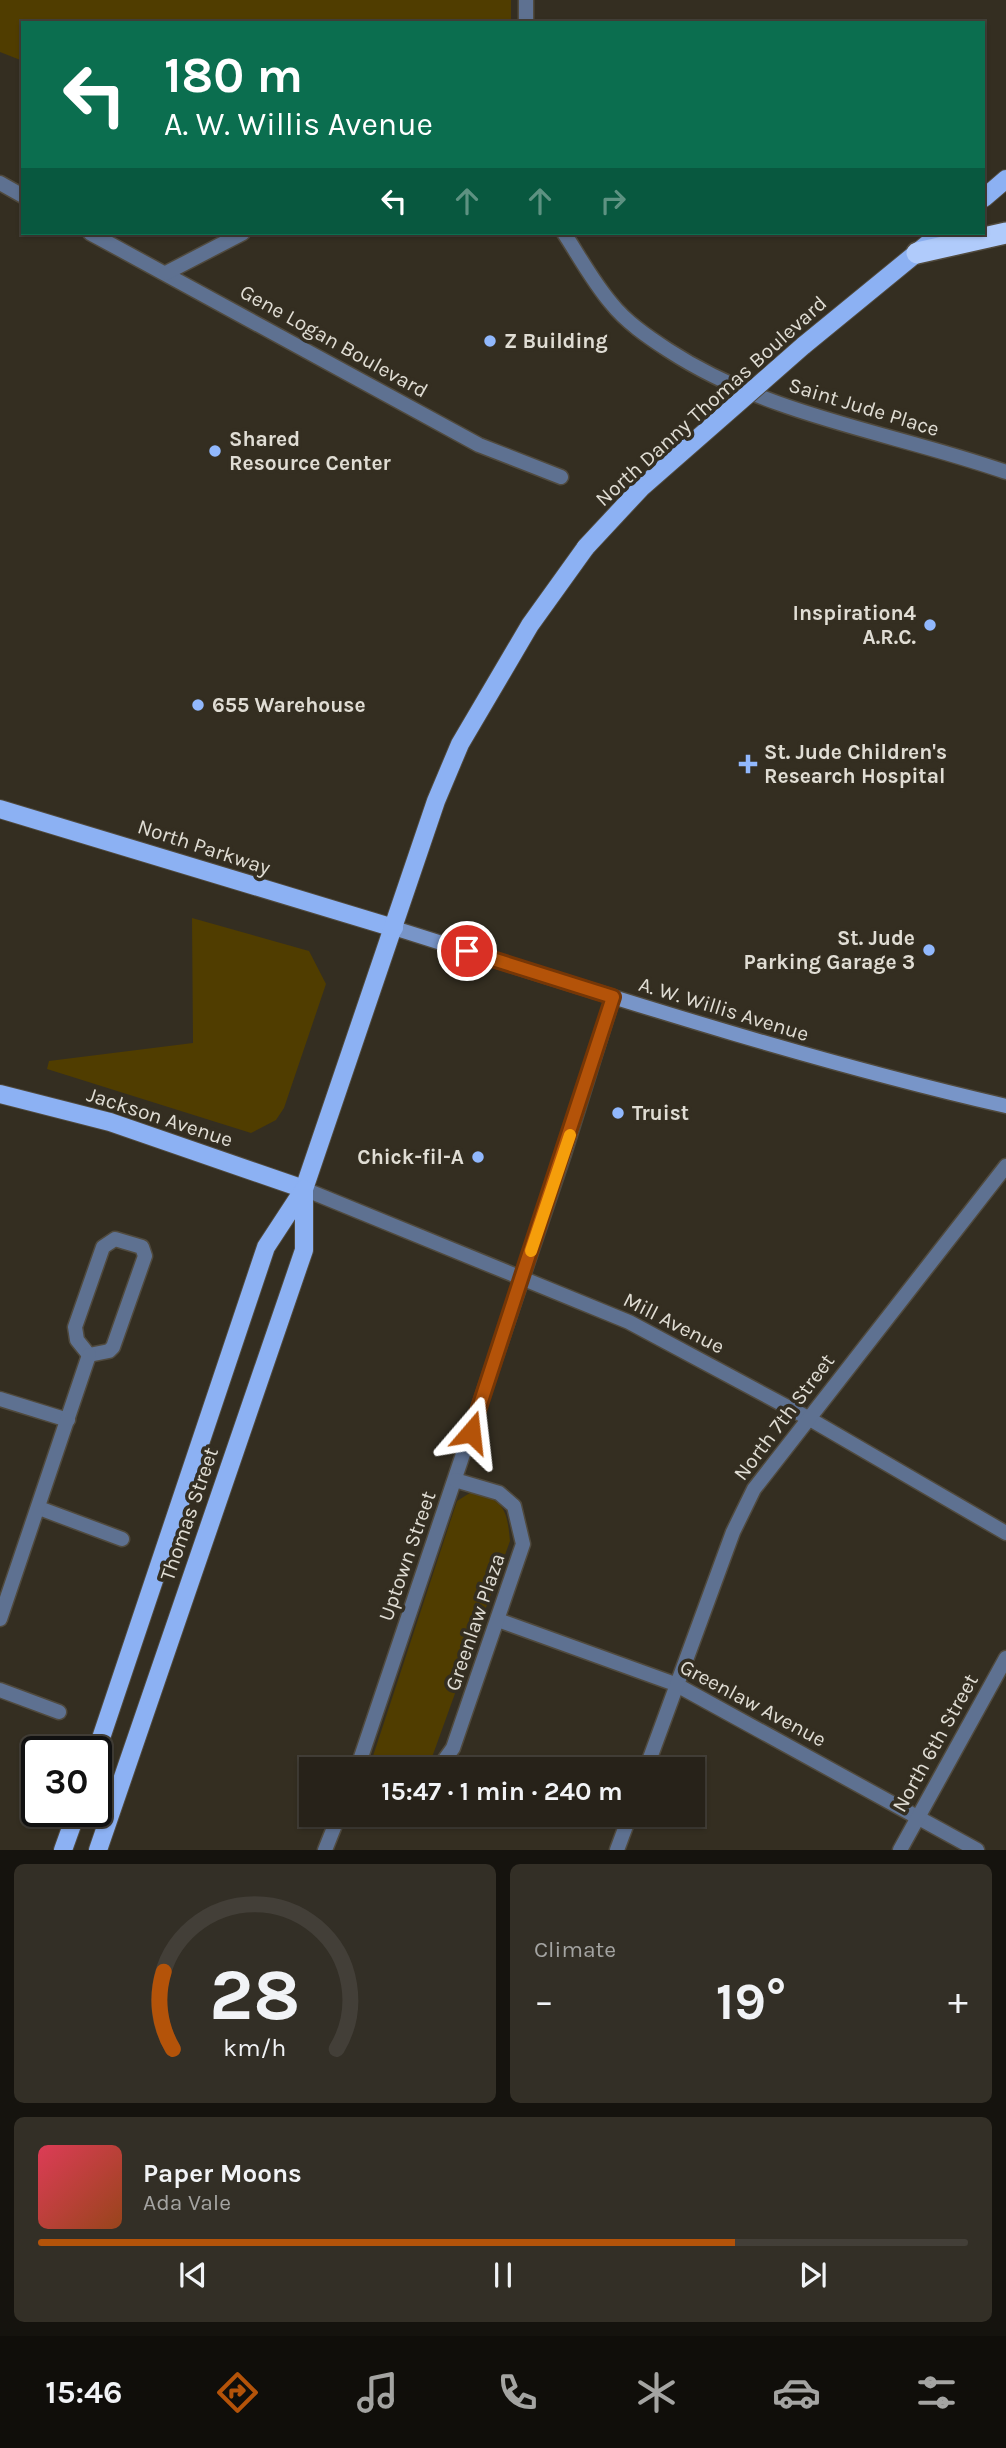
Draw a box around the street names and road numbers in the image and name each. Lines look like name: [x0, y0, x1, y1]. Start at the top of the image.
street label: Gene Logan Boulevard: [236, 279, 432, 403]
street label: North Danny Thomas Boulevard: [591, 291, 831, 511]
street label: Saint Jude Place: [786, 373, 942, 441]
street label: North Parkway: [135, 814, 274, 880]
street label: A. W. Willis Avenue: [636, 972, 812, 1046]
street label: Jackson Avenue: [84, 1082, 236, 1152]
street label: Mill Avenue: [620, 1287, 728, 1359]
street label: North 7th Street: [729, 1349, 839, 1485]
street label: Thomas Street: [155, 1444, 223, 1584]
street label: Uptown Street: [374, 1488, 440, 1624]
street label: Greenlaw Plaza: [440, 1550, 510, 1694]
street label: Greenlaw Avenue: [676, 1654, 830, 1752]
street label: North 6th Street: [887, 1670, 983, 1816]

